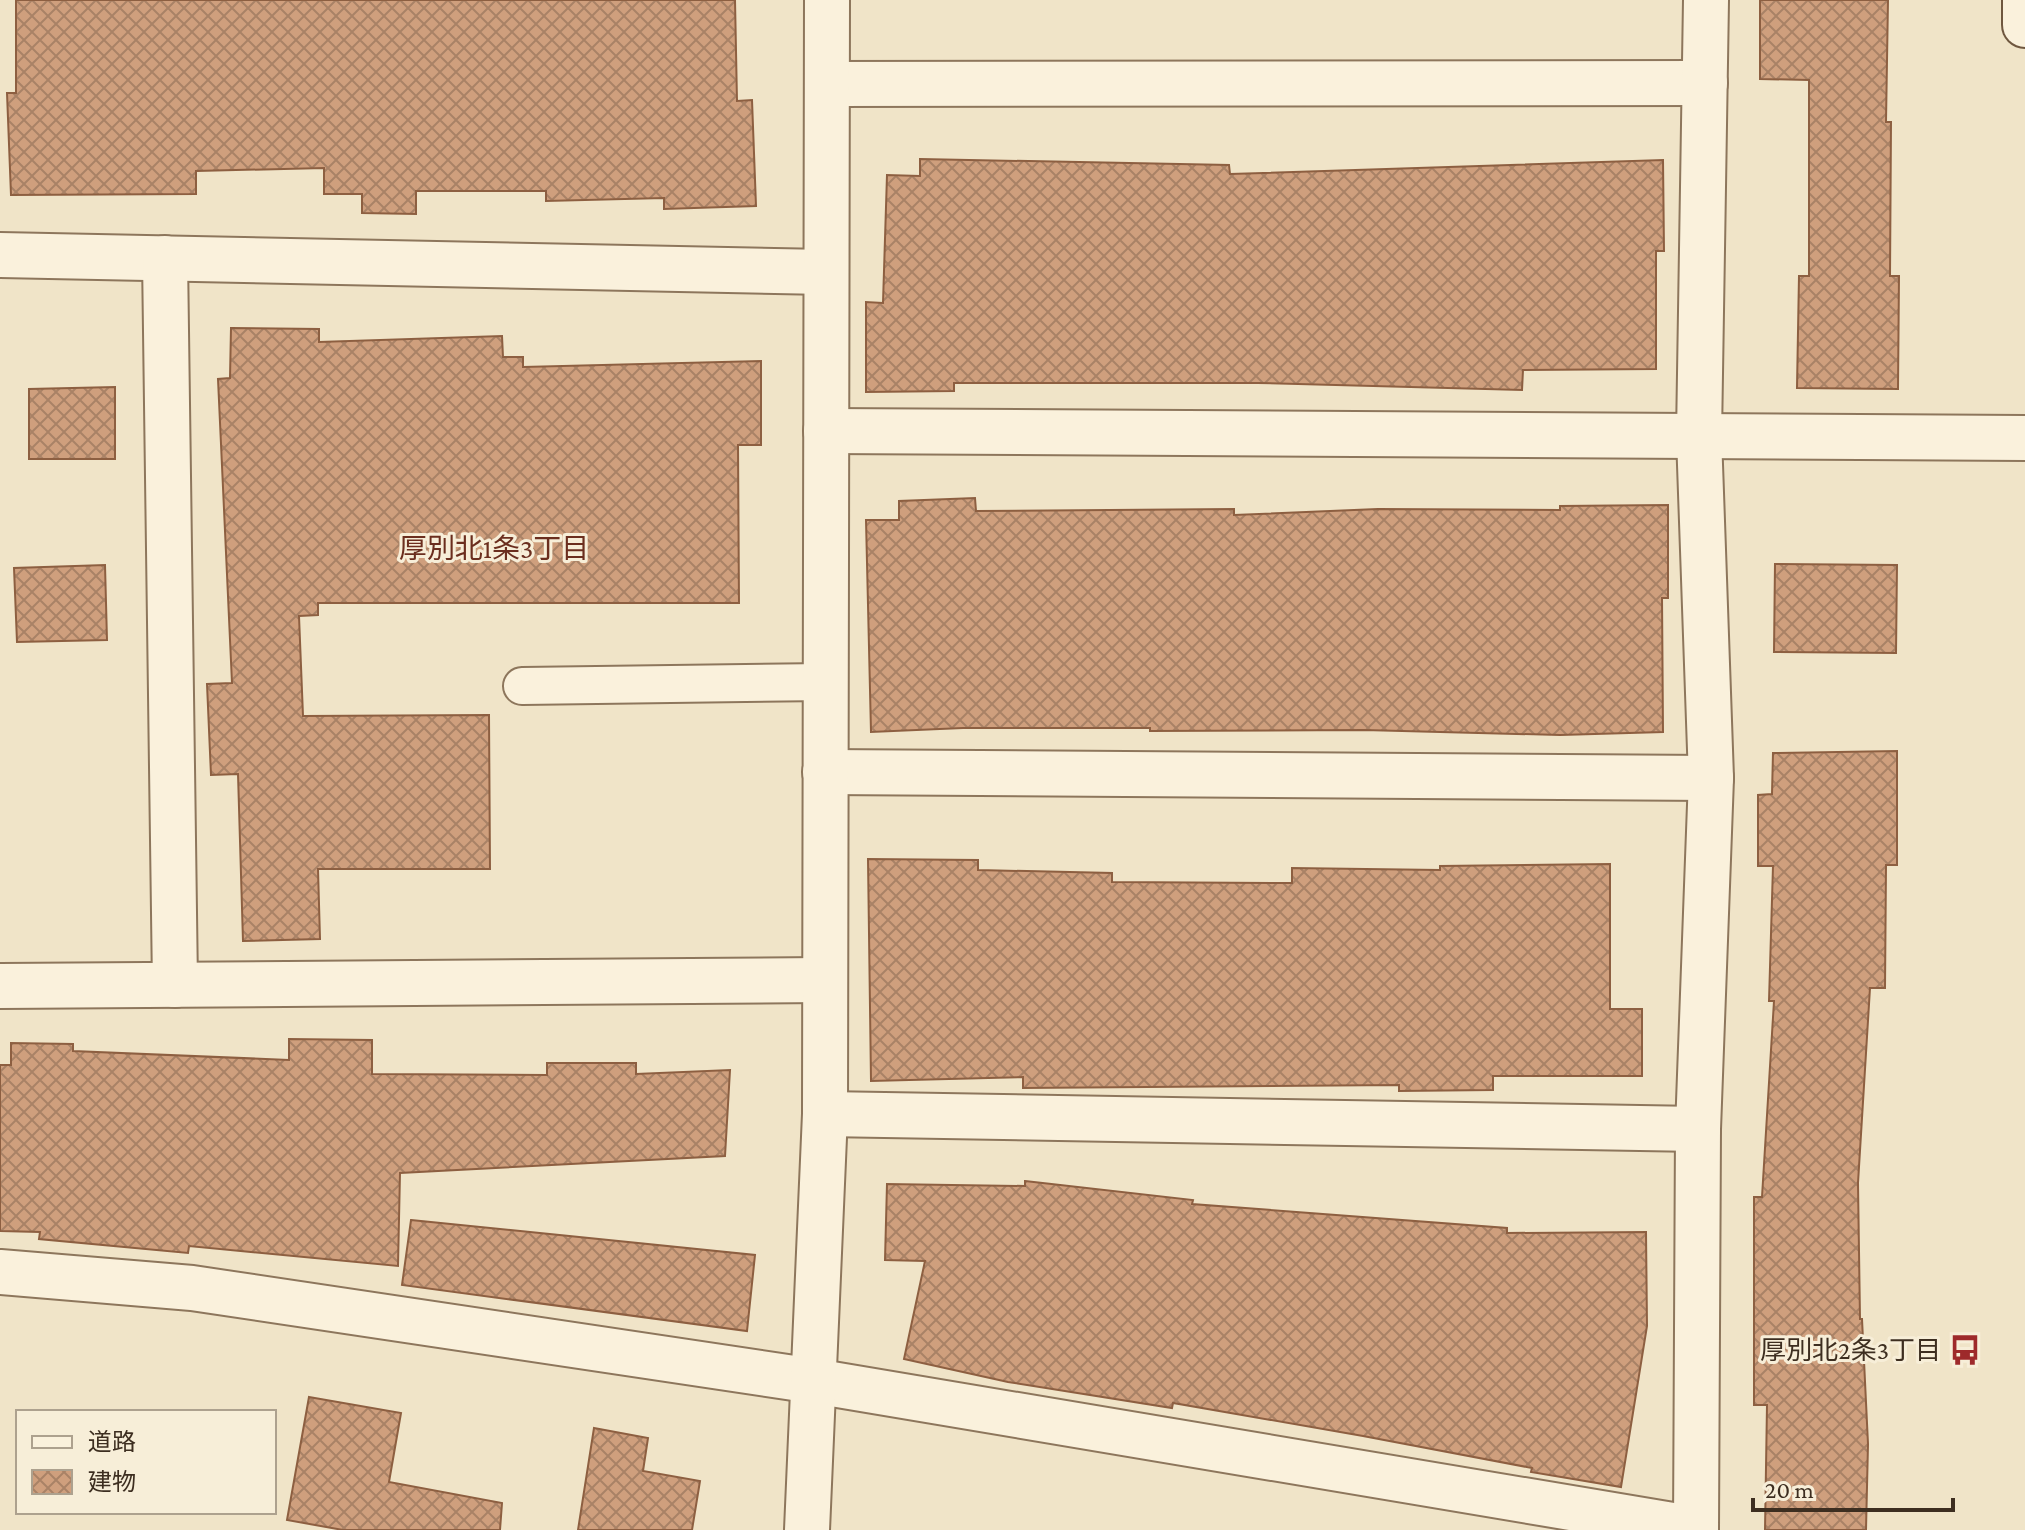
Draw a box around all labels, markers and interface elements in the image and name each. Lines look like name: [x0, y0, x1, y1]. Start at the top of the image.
district label: 厚別北1条3丁目: [399, 533, 589, 564]
bus stop icon: 厚別北2条3丁目: [1948, 1333, 1982, 1367]
place label: 厚別北2条3丁目: [1760, 1336, 1941, 1365]
legend: [16, 1410, 276, 1514]
text: 道路: [88, 1428, 136, 1455]
scale bar: [1753, 1462, 1953, 1512]
text: 建物: [88, 1468, 136, 1495]
text: 20 m: [1765, 1476, 1814, 1503]

